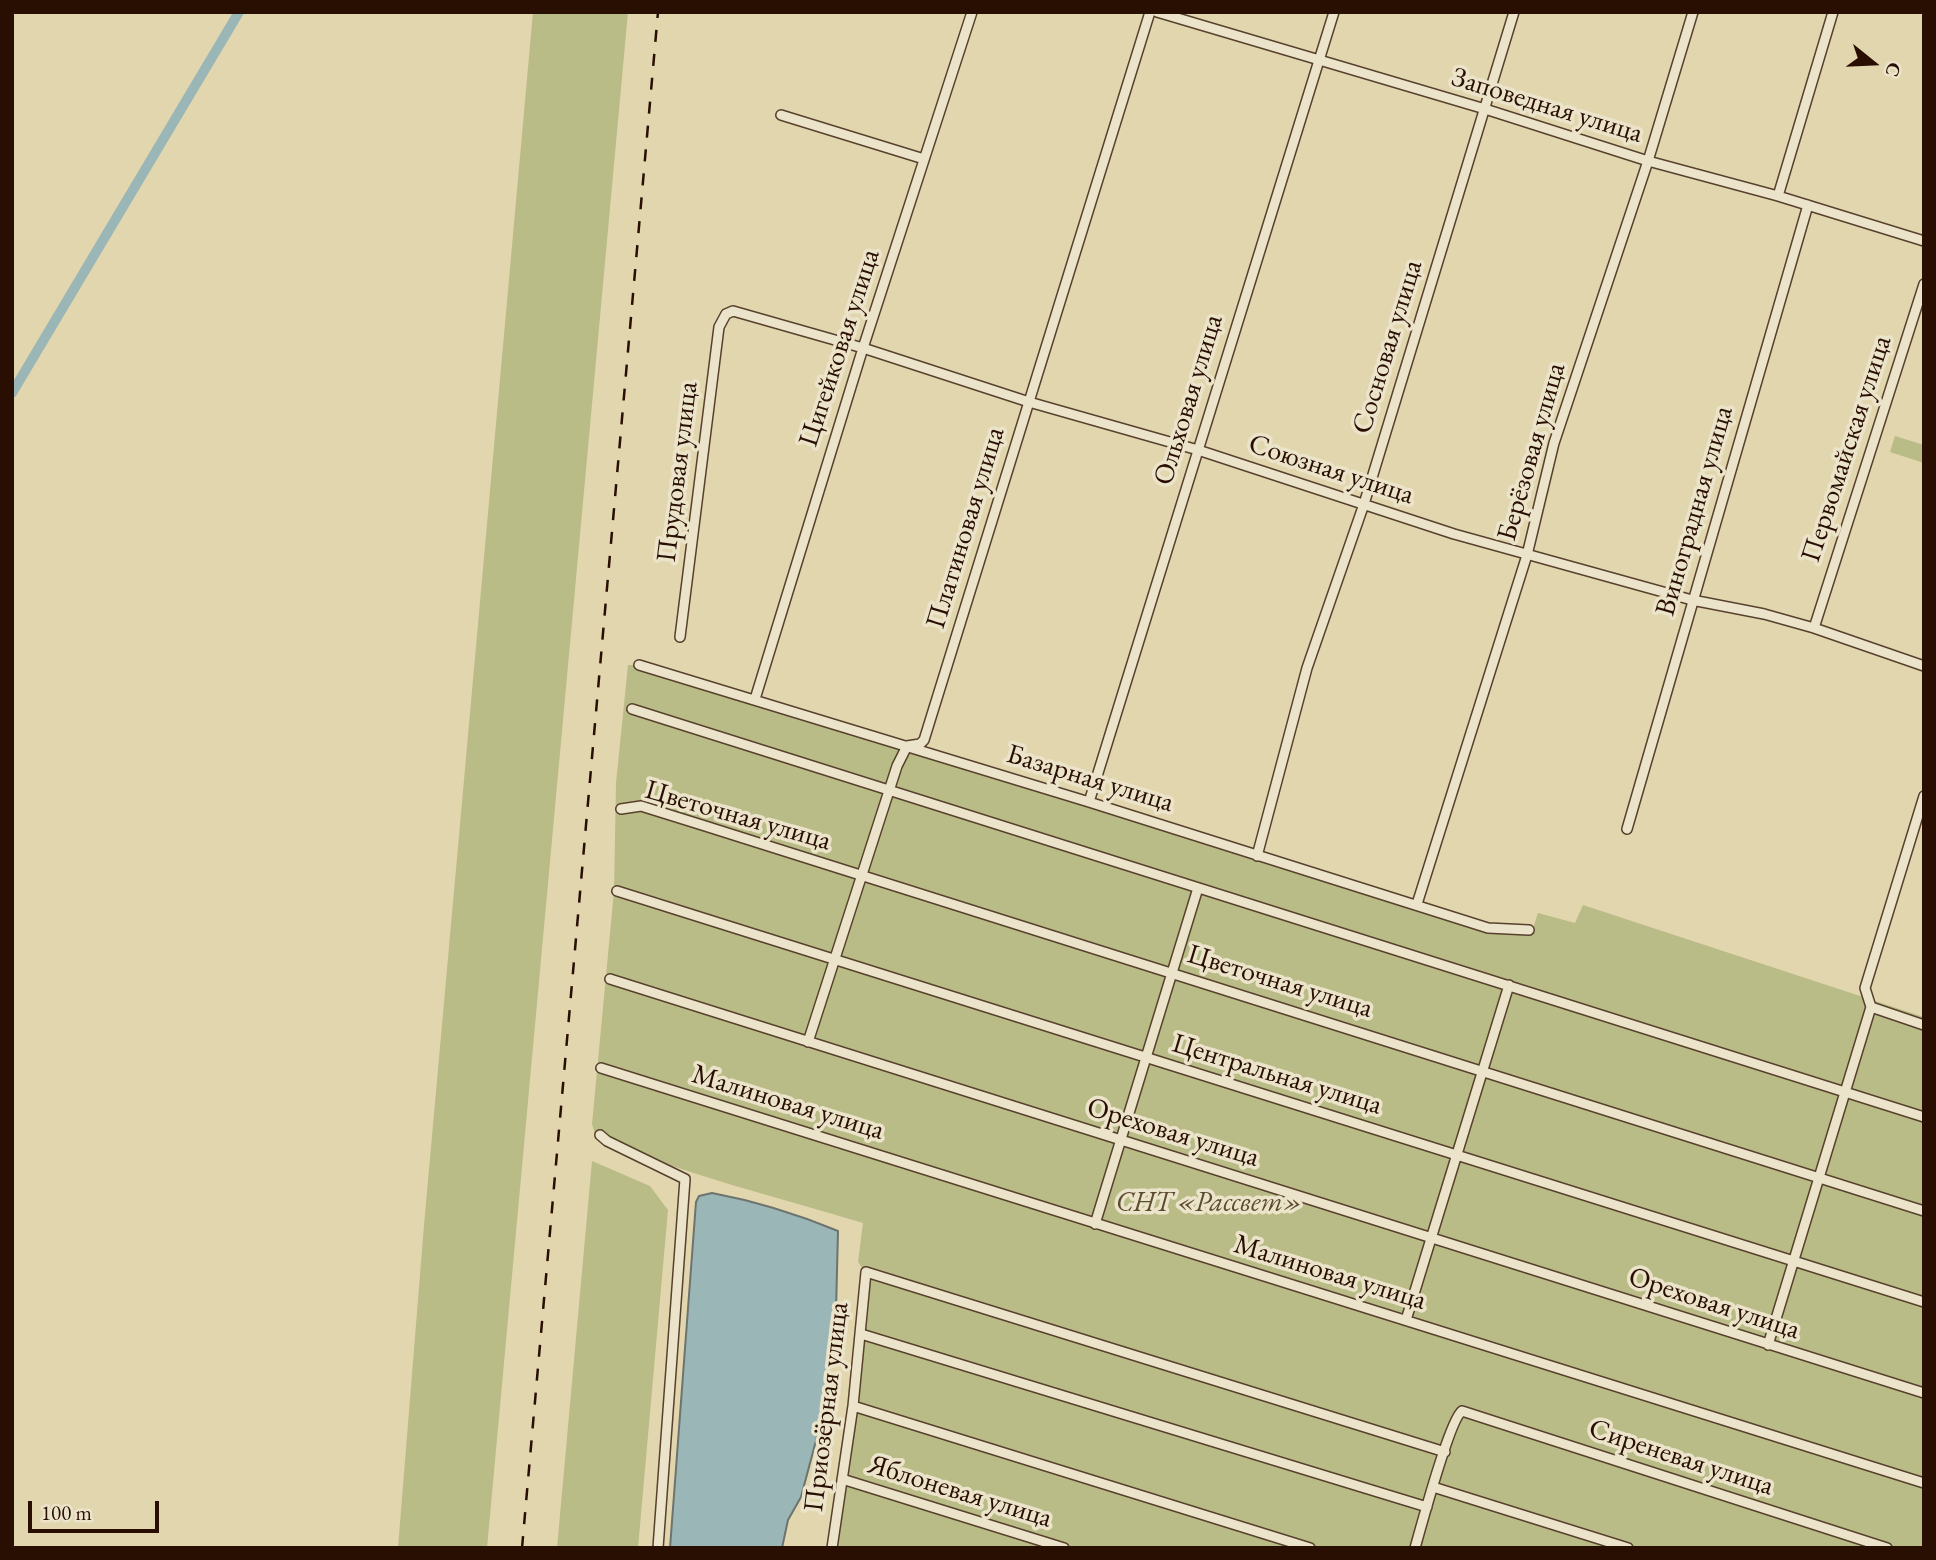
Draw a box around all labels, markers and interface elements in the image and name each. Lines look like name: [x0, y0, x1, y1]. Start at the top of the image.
north arrow: [1838, 28, 1908, 98]
text: С: [1879, 59, 1907, 80]
street label: Заповедная улица: [1447, 61, 1647, 151]
street label: Цигейковая улица: [792, 245, 888, 451]
street label: Сосновая улица: [1346, 256, 1430, 438]
street label: Ольховая улица: [1147, 311, 1231, 489]
street label: Первомайская улица: [1795, 332, 1899, 566]
street label: Берёзовая улица: [1491, 359, 1573, 545]
street label: Прудовая улица: [650, 380, 706, 564]
street label: Виноградная улица: [1649, 402, 1741, 620]
street label: Платиновая улица: [919, 423, 1013, 633]
street label: Союзная улица: [1244, 427, 1418, 513]
street label: Базарная улица: [1002, 738, 1178, 820]
street label: Цветочная улица: [641, 773, 835, 859]
street label: Цветочная улица: [1183, 938, 1377, 1026]
street label: Центральная улица: [1168, 1027, 1386, 1123]
street label: Малиновая улица: [688, 1058, 888, 1148]
street label: Ореховая улица: [1083, 1091, 1263, 1175]
park label: СНТ «Рассвет»: [1116, 1186, 1302, 1220]
street label: Малиновая улица: [1230, 1228, 1430, 1318]
street label: Ореховая улица: [1624, 1260, 1804, 1348]
street label: Приозёрная улица: [797, 1300, 857, 1514]
street label: Сиреневая улица: [1584, 1412, 1778, 1504]
street label: Яблоневая улица: [864, 1448, 1056, 1536]
scale bar: [32, 1486, 163, 1530]
text: 100 m: [41, 1499, 92, 1526]

